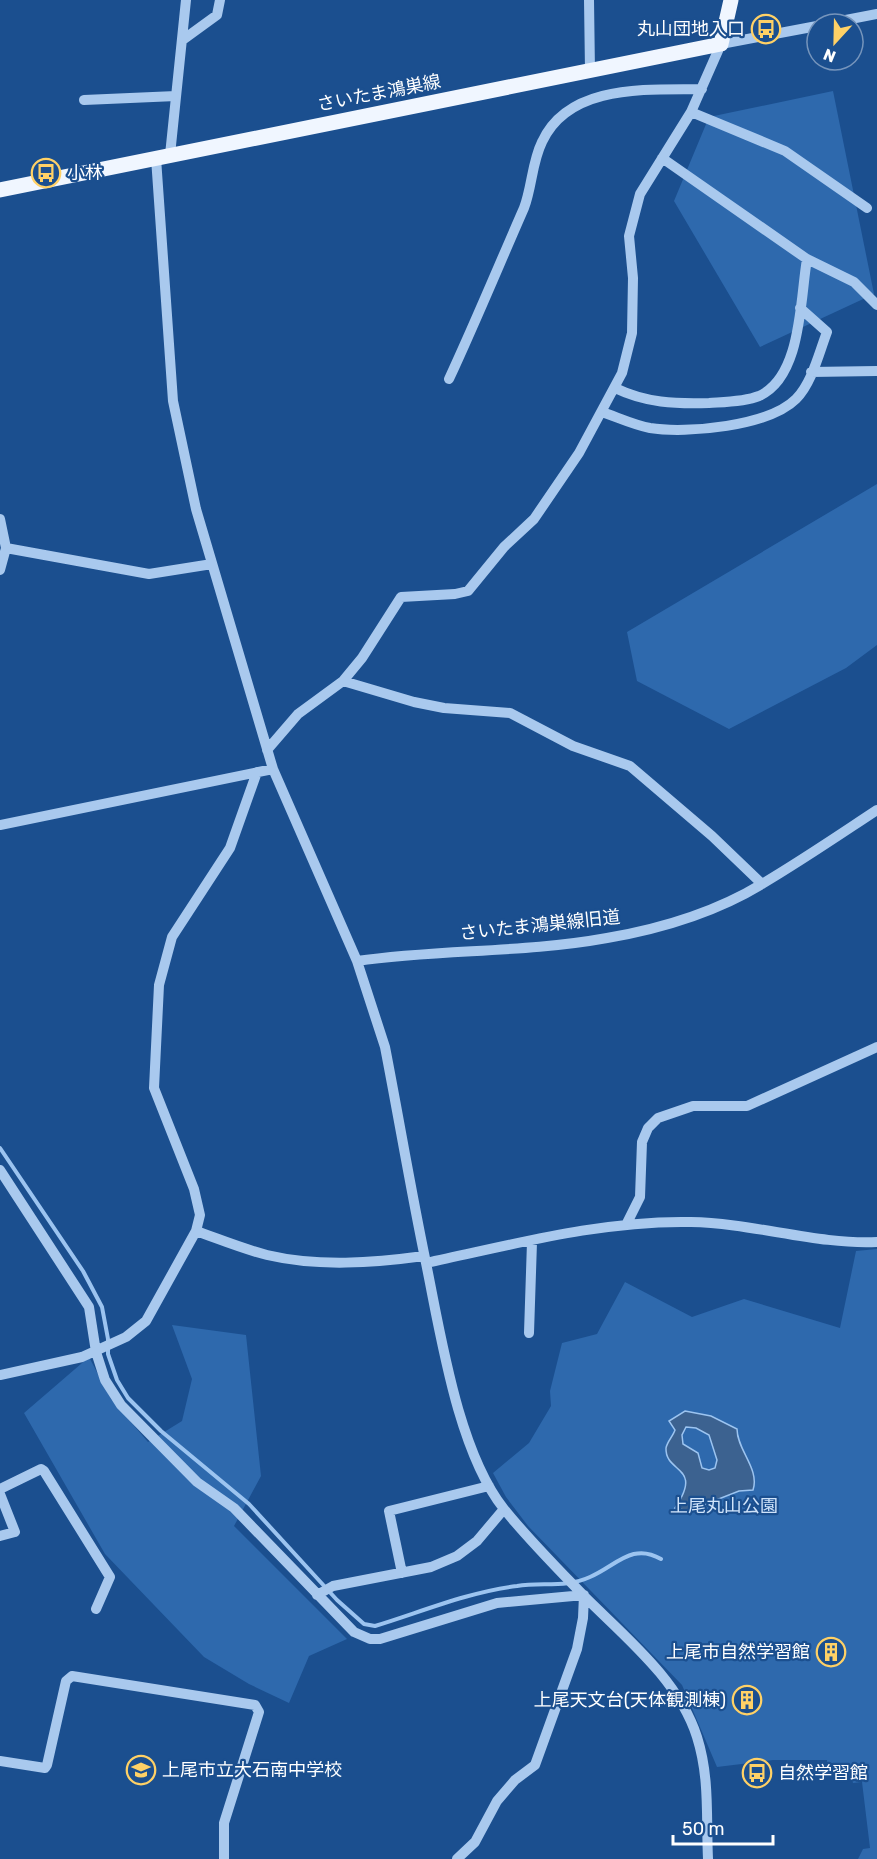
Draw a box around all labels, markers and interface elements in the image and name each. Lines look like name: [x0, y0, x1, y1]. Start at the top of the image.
north arrow: [805, 12, 865, 72]
bus stop icon: 丸山団地入口: [750, 13, 782, 45]
place label: 丸山団地入口: [637, 18, 745, 40]
text: N: [821, 44, 838, 66]
street label: さいたま鴻巣線: [315, 70, 443, 116]
bus stop icon: 小林: [30, 157, 62, 189]
place label: 小林: [67, 162, 103, 184]
street label: さいたま鴻巣線旧道: [459, 906, 621, 944]
park label: 上尾丸山公園: [670, 1495, 778, 1517]
building icon: 上尾市自然学習館: [815, 1636, 847, 1668]
place label: 上尾市自然学習館: [666, 1641, 810, 1663]
building icon: 上尾天文台(天体観測棟): [731, 1684, 763, 1716]
place label: 上尾天文台(天体観測棟): [534, 1689, 726, 1711]
school or university icon: 上尾市立大石南中学校: [125, 1754, 157, 1786]
bus stop icon: 自然学習館: [741, 1757, 773, 1789]
place label: 上尾市立大石南中学校: [162, 1759, 342, 1781]
place label: 自然学習館: [778, 1762, 868, 1784]
scale bar: [673, 1808, 774, 1846]
text: 50 m: [682, 1818, 725, 1840]

